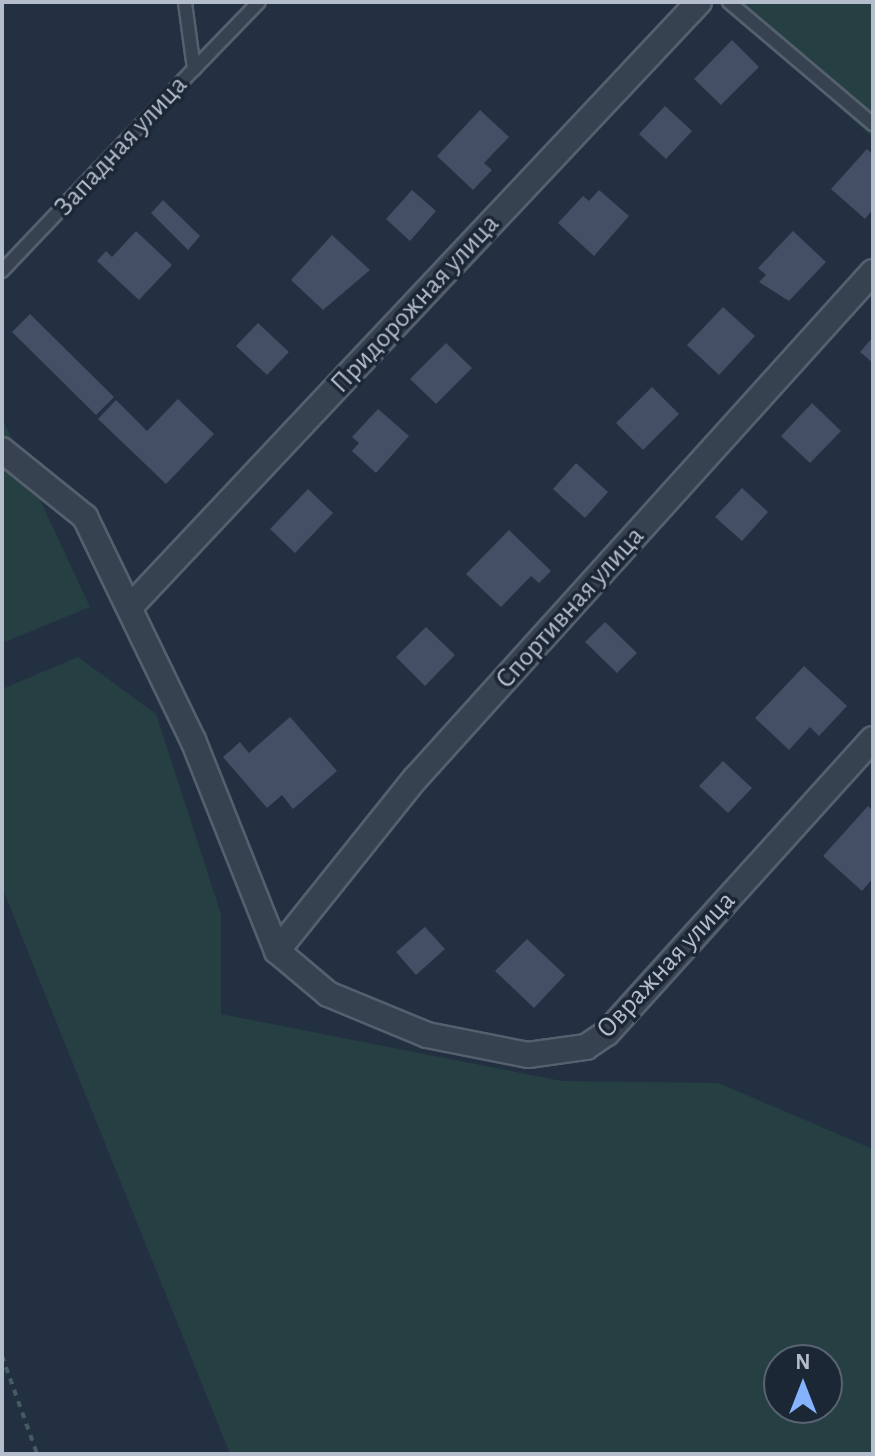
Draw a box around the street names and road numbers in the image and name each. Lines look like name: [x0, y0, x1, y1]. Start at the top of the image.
street label: Западная улица: [47, 69, 195, 223]
street label: Придорожная улица: [324, 208, 506, 400]
street label: Спортивная улица: [488, 520, 652, 696]
street label: Овражная улица: [589, 885, 743, 1045]

